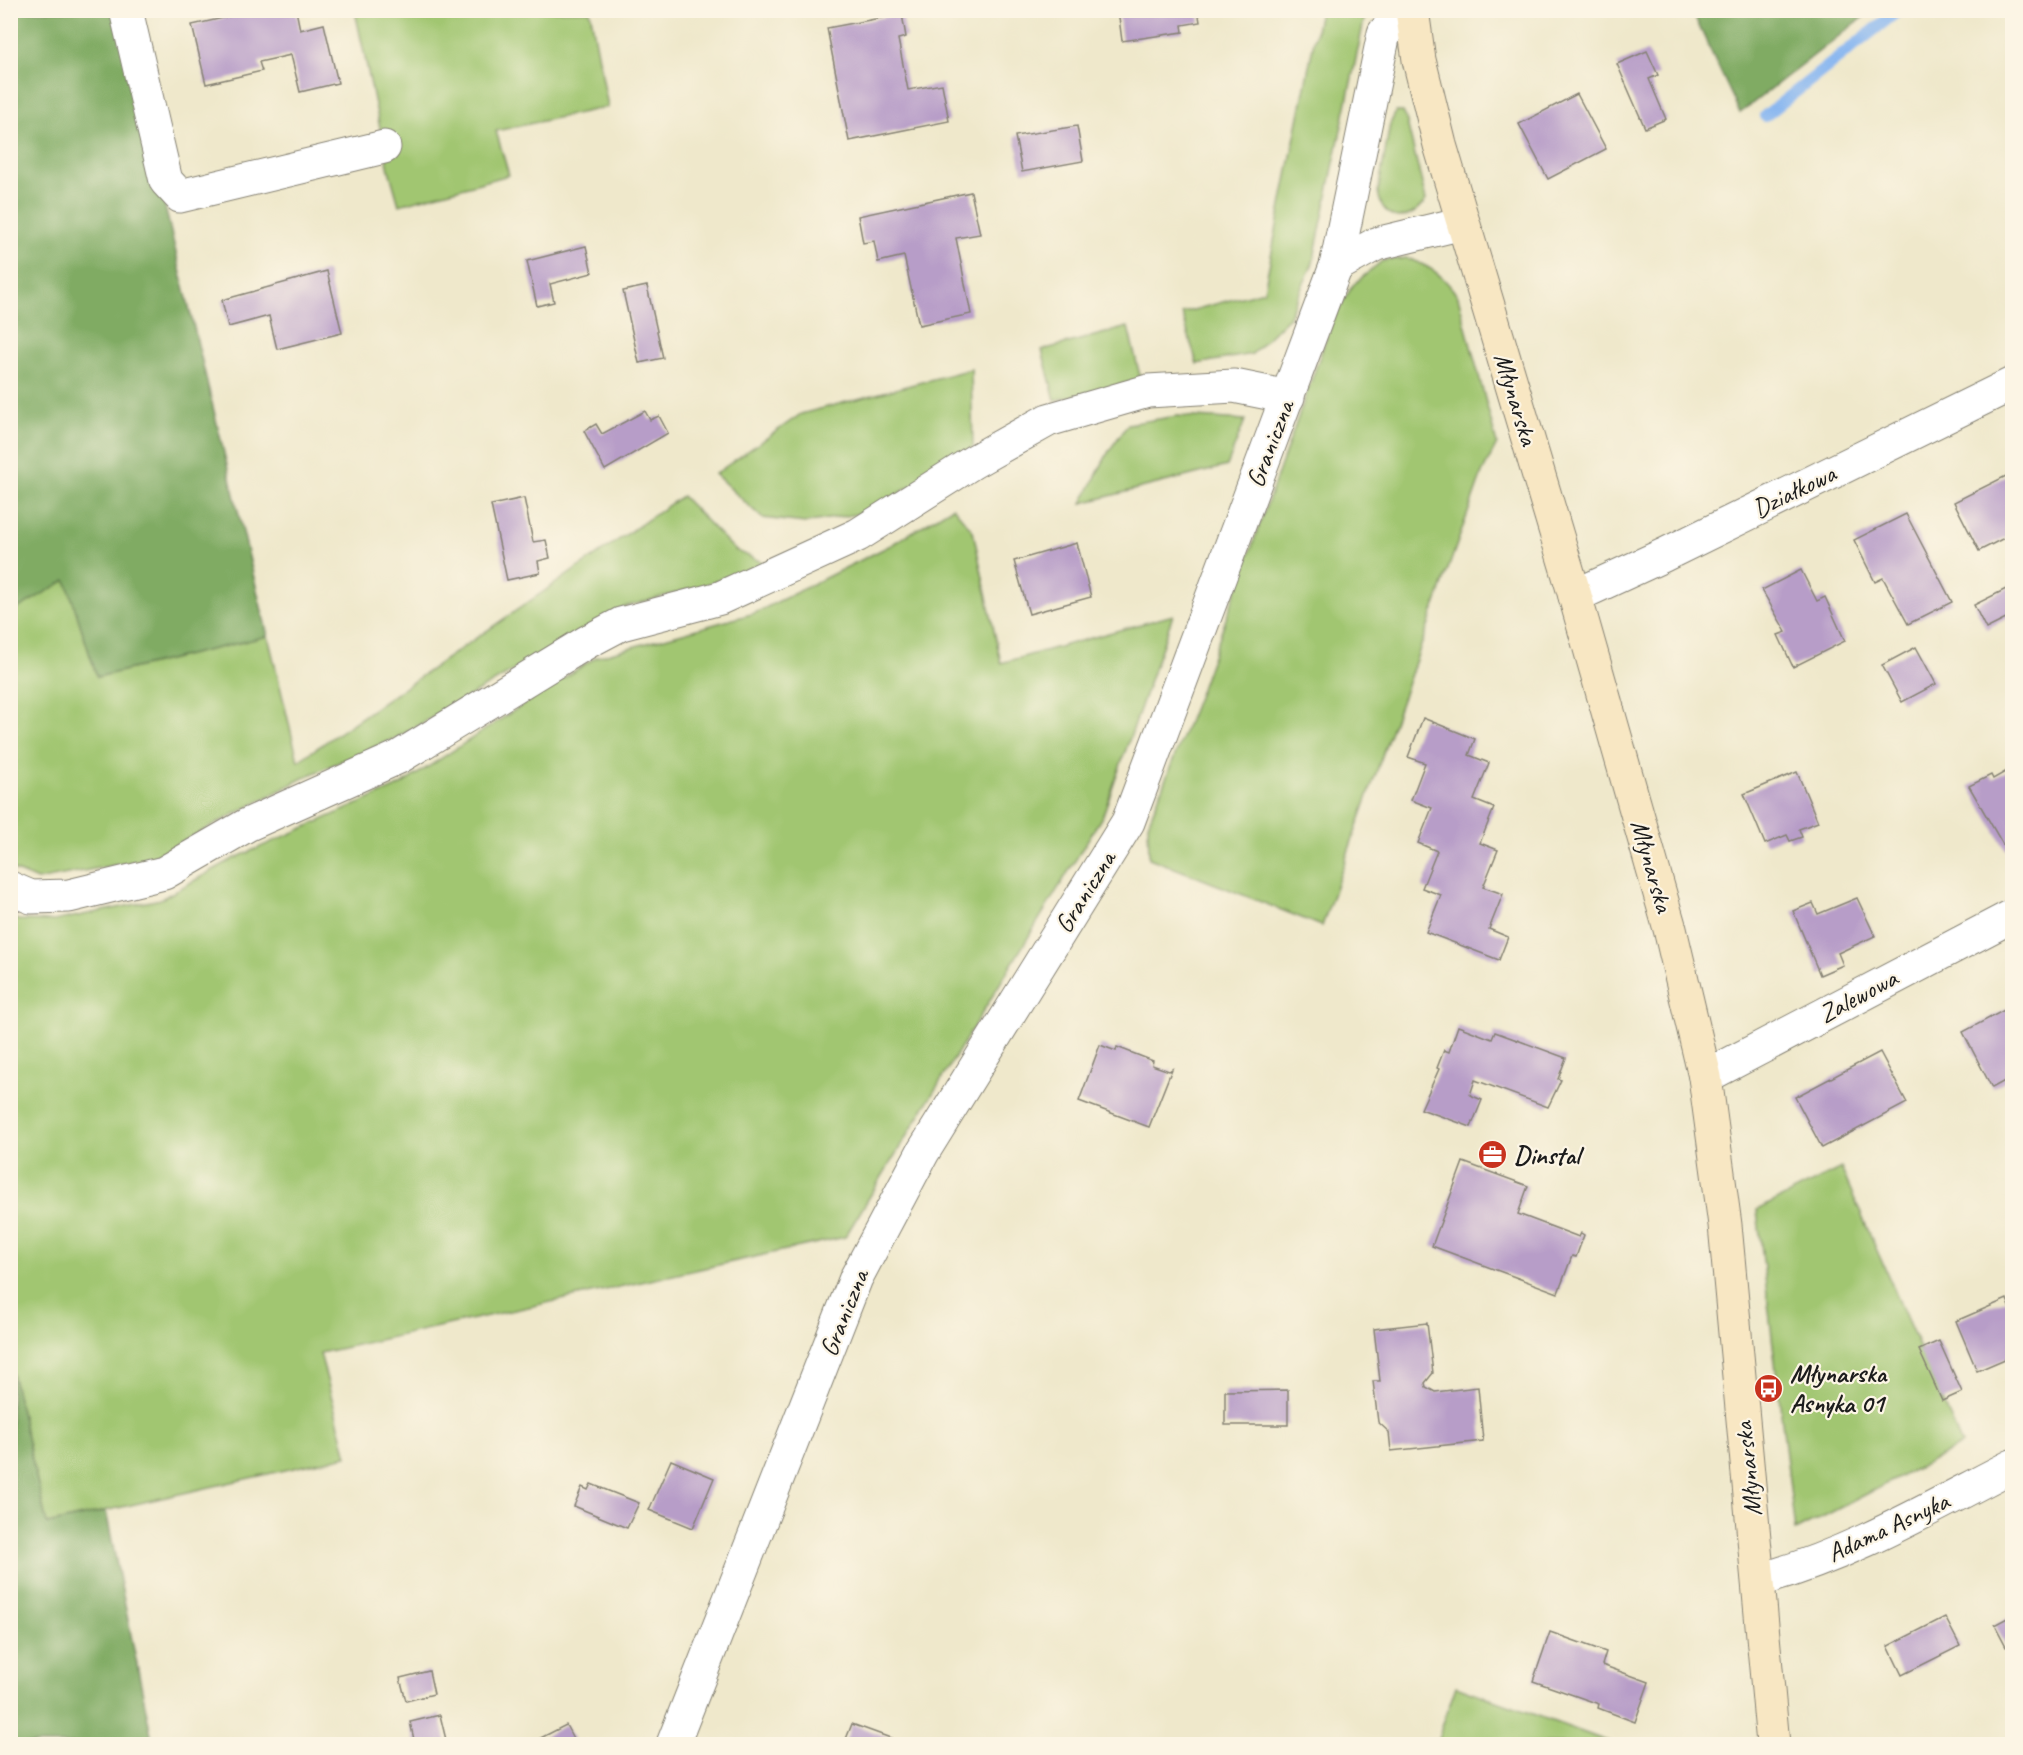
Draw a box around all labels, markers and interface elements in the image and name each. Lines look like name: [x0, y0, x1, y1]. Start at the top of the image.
street label: Młynarska: [1486, 349, 1546, 451]
street label: Graniczna: [1238, 394, 1302, 492]
street label: Działkowa: [1747, 456, 1842, 525]
street label: Młynarska: [1623, 816, 1681, 918]
street label: Graniczna: [1047, 843, 1124, 939]
street label: Zalewowa: [1813, 961, 1905, 1030]
office icon: Dinstal: [1477, 1139, 1509, 1171]
place label: Dinstal: [1514, 1139, 1585, 1172]
street label: Graniczna: [812, 1263, 877, 1361]
place label: Młynarska Asnyka 01: [1790, 1357, 1888, 1420]
bus stop icon: Młynarska Asnyka 01: [1753, 1372, 1785, 1404]
street label: Młynarska: [1726, 1419, 1769, 1518]
street label: Adama Asnyka: [1822, 1484, 1956, 1570]

